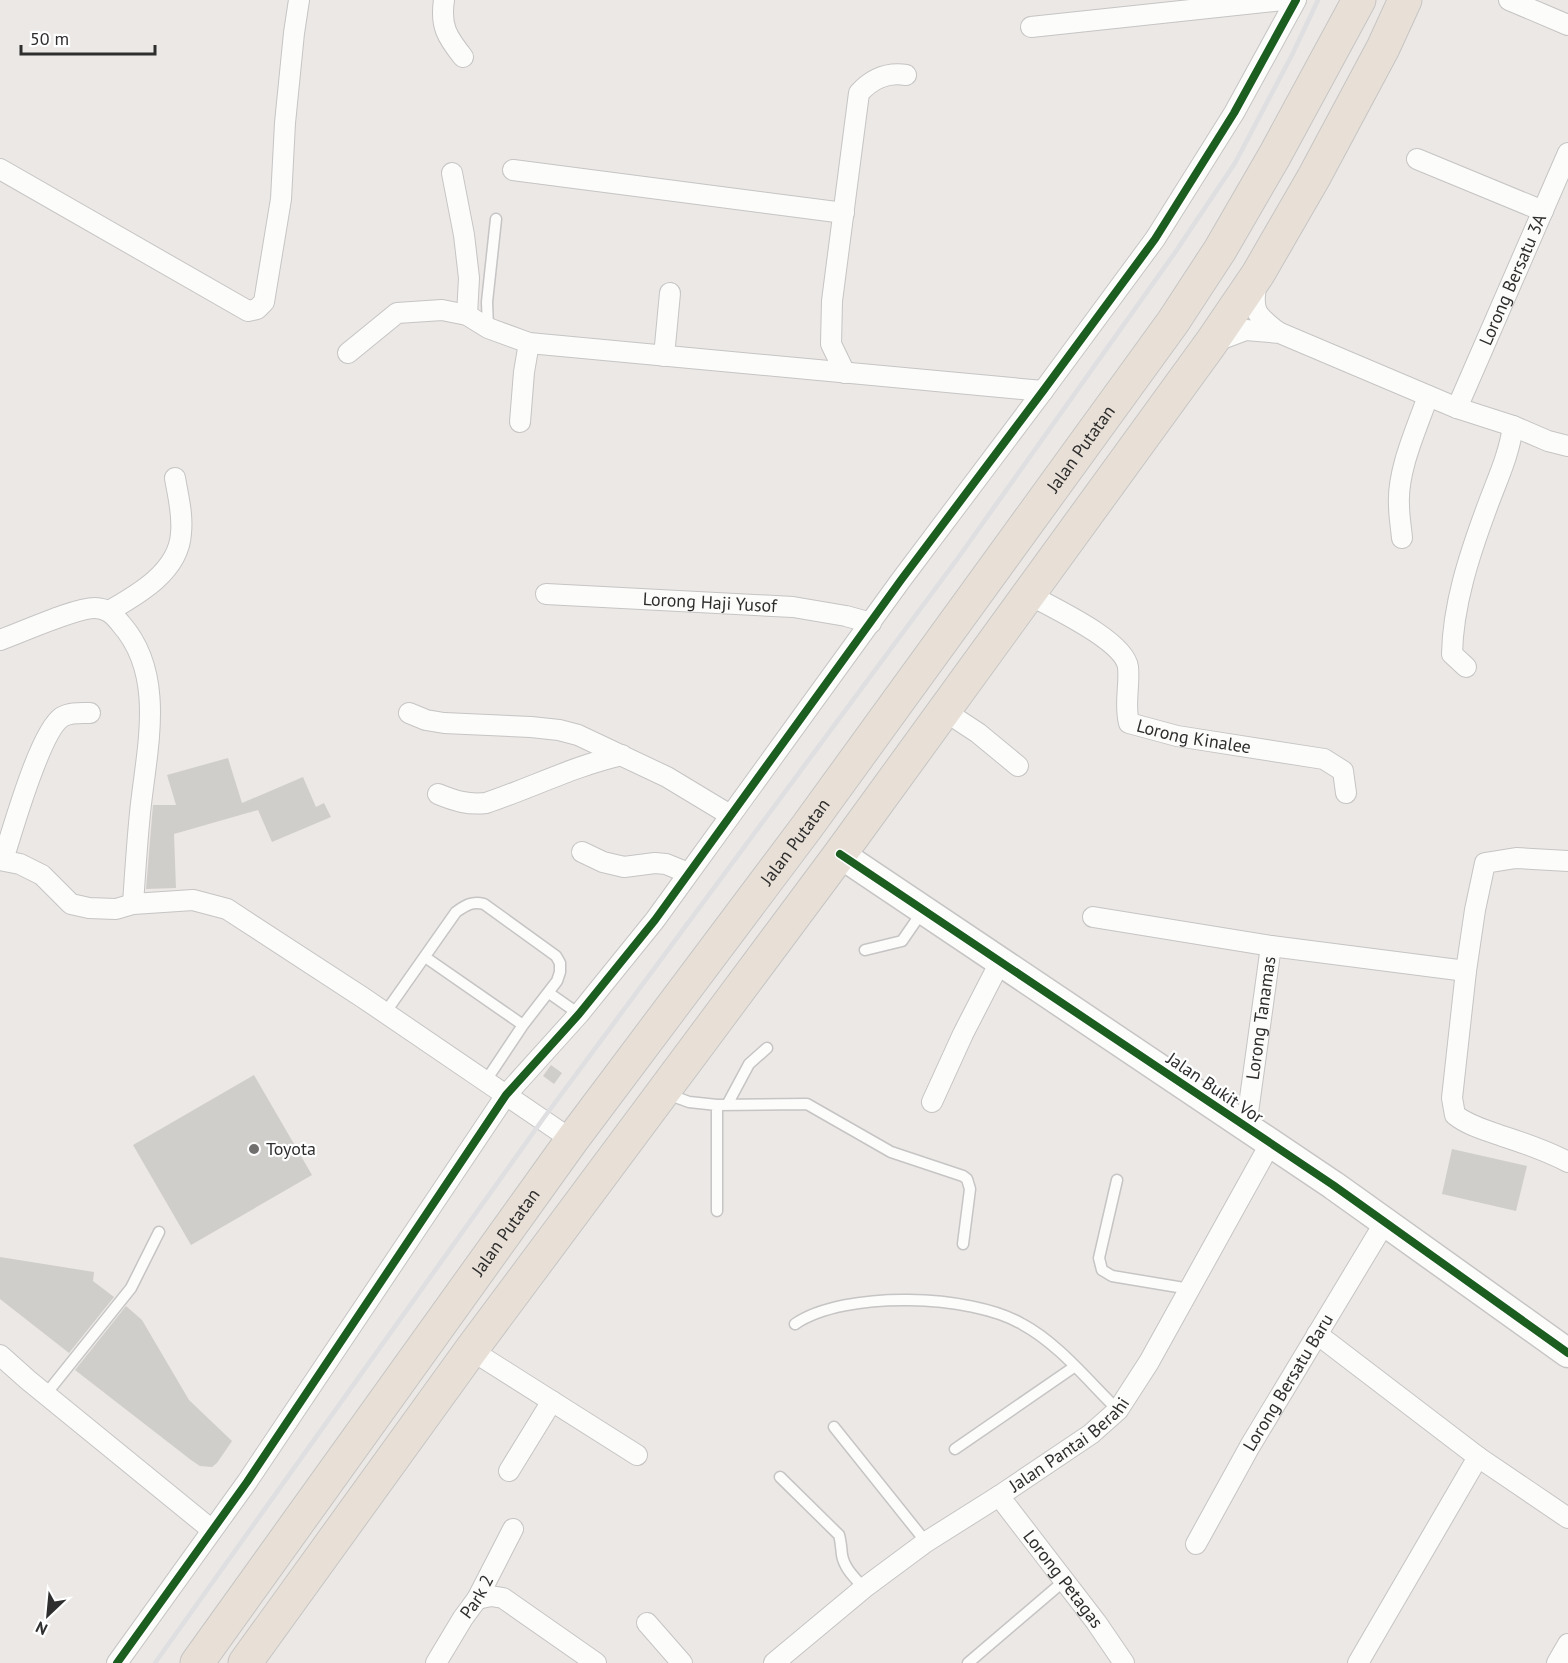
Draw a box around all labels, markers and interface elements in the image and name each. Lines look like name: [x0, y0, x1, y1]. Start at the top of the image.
scale bar: [21, 18, 154, 56]
text: 50 m: [30, 27, 69, 50]
street label: Lorong Bersatu 3A: [1474, 210, 1551, 349]
street label: Jalan Putatan: [1041, 400, 1120, 497]
street label: Lorong Haji Yusof: [642, 587, 779, 617]
street label: Lorong Kinalee: [1134, 714, 1253, 758]
street label: Jalan Putatan: [755, 794, 835, 890]
street label: Lorong Tanamas: [1241, 955, 1280, 1081]
street label: Jalan Bukit Vor: [1162, 1046, 1268, 1128]
place label: Toyota: [266, 1137, 316, 1160]
marker: Toyota: [247, 1142, 261, 1156]
street label: Jalan Putatan: [466, 1184, 545, 1281]
street label: Lorong Bersatu Baru: [1238, 1309, 1338, 1455]
street label: Jalan Pantai Berahi: [1004, 1393, 1134, 1497]
street label: Lorong Petagas: [1018, 1525, 1109, 1632]
street label: Park 2: [454, 1571, 498, 1623]
north arrow: [18, 1585, 78, 1645]
text: N: [32, 1617, 51, 1640]

